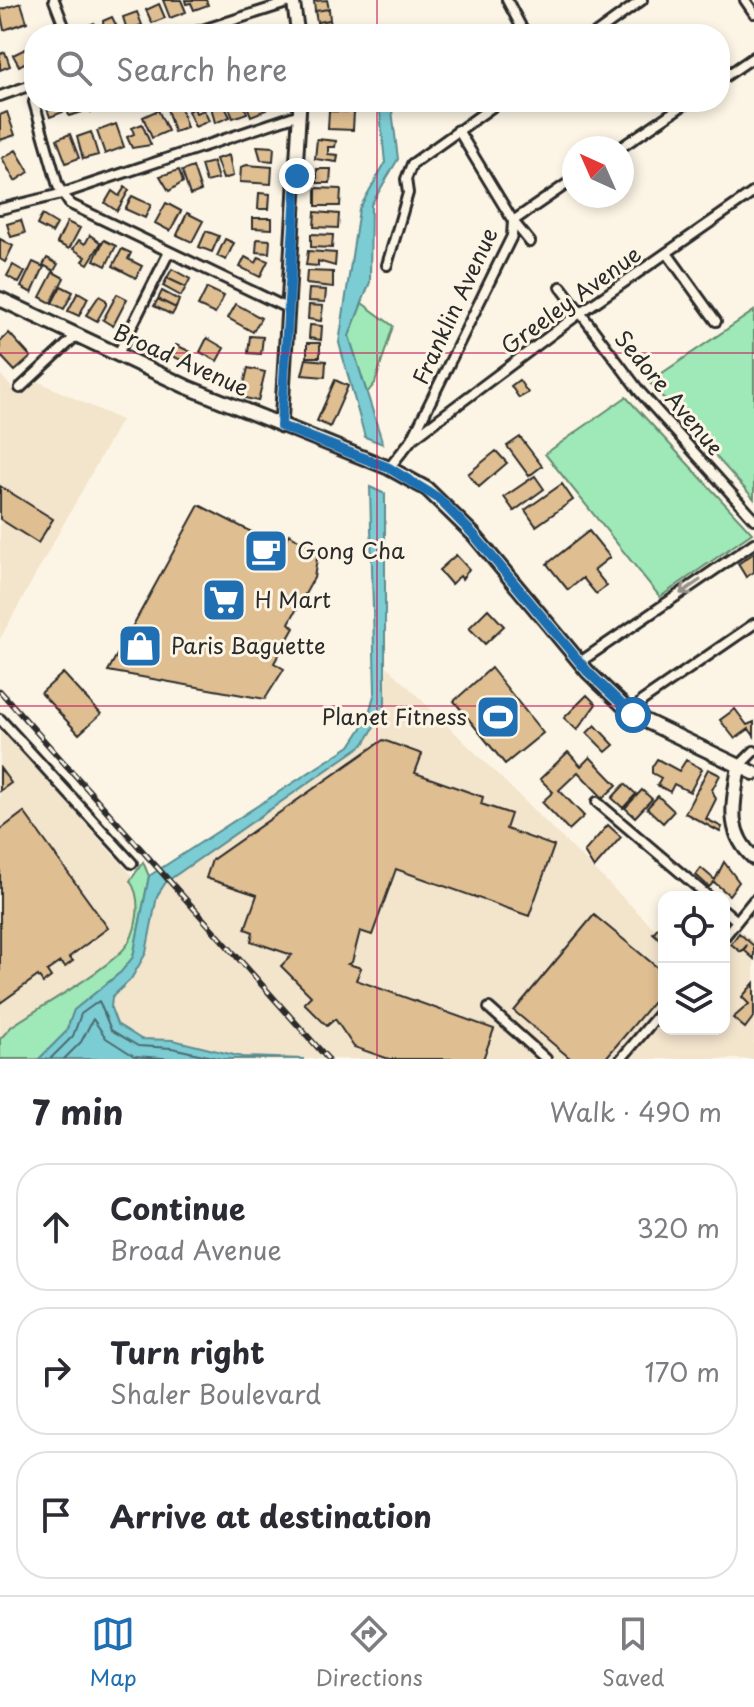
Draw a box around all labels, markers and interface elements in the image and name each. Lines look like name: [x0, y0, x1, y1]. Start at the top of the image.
search box: [24, 24, 730, 112]
icon: search: [52, 46, 96, 90]
text: Search here: [116, 46, 288, 91]
north arrow: [562, 136, 634, 208]
route end: [279, 158, 315, 194]
street label: Franklin Avenue: [403, 221, 505, 389]
street label: Greeley Avenue: [493, 237, 647, 361]
street label: Broad Avenue: [109, 314, 255, 403]
street label: Sedore Avenue: [608, 322, 732, 462]
cafe icon: Gong Cha: [242, 527, 290, 575]
place label: Gong Cha: [297, 533, 405, 566]
supermarket icon: H Mart: [200, 576, 248, 624]
one-way arrow: [679, 579, 701, 595]
place label: H Mart: [255, 582, 331, 615]
shop icon: Paris Baguette: [116, 622, 164, 670]
place label: Paris Baguette: [171, 628, 326, 661]
sports icon: Planet Fitness: [474, 693, 522, 741]
route start: [615, 697, 651, 733]
place label: Planet Fitness: [322, 699, 467, 732]
map controls: [658, 891, 730, 1035]
button: locate: [658, 891, 730, 963]
button: layers: [658, 963, 730, 1035]
text: 7 min: [32, 1085, 123, 1137]
text: Walk · 490 m: [550, 1092, 722, 1131]
text: Continue: [110, 1185, 245, 1230]
icon: ahead: [34, 1205, 78, 1249]
text: 320 m: [636, 1208, 720, 1247]
text: Broad Avenue: [110, 1230, 282, 1269]
text: Turn right: [110, 1329, 265, 1374]
icon: right: [34, 1349, 78, 1393]
text: 170 m: [645, 1352, 720, 1391]
text: Shaler Boulevard: [110, 1374, 321, 1413]
icon: arrive: [34, 1493, 78, 1537]
text: Arrive at destination: [110, 1493, 432, 1538]
tab: Map: [90, 1612, 137, 1693]
tab: Directions: [316, 1612, 423, 1693]
tab: Saved: [602, 1612, 664, 1693]

